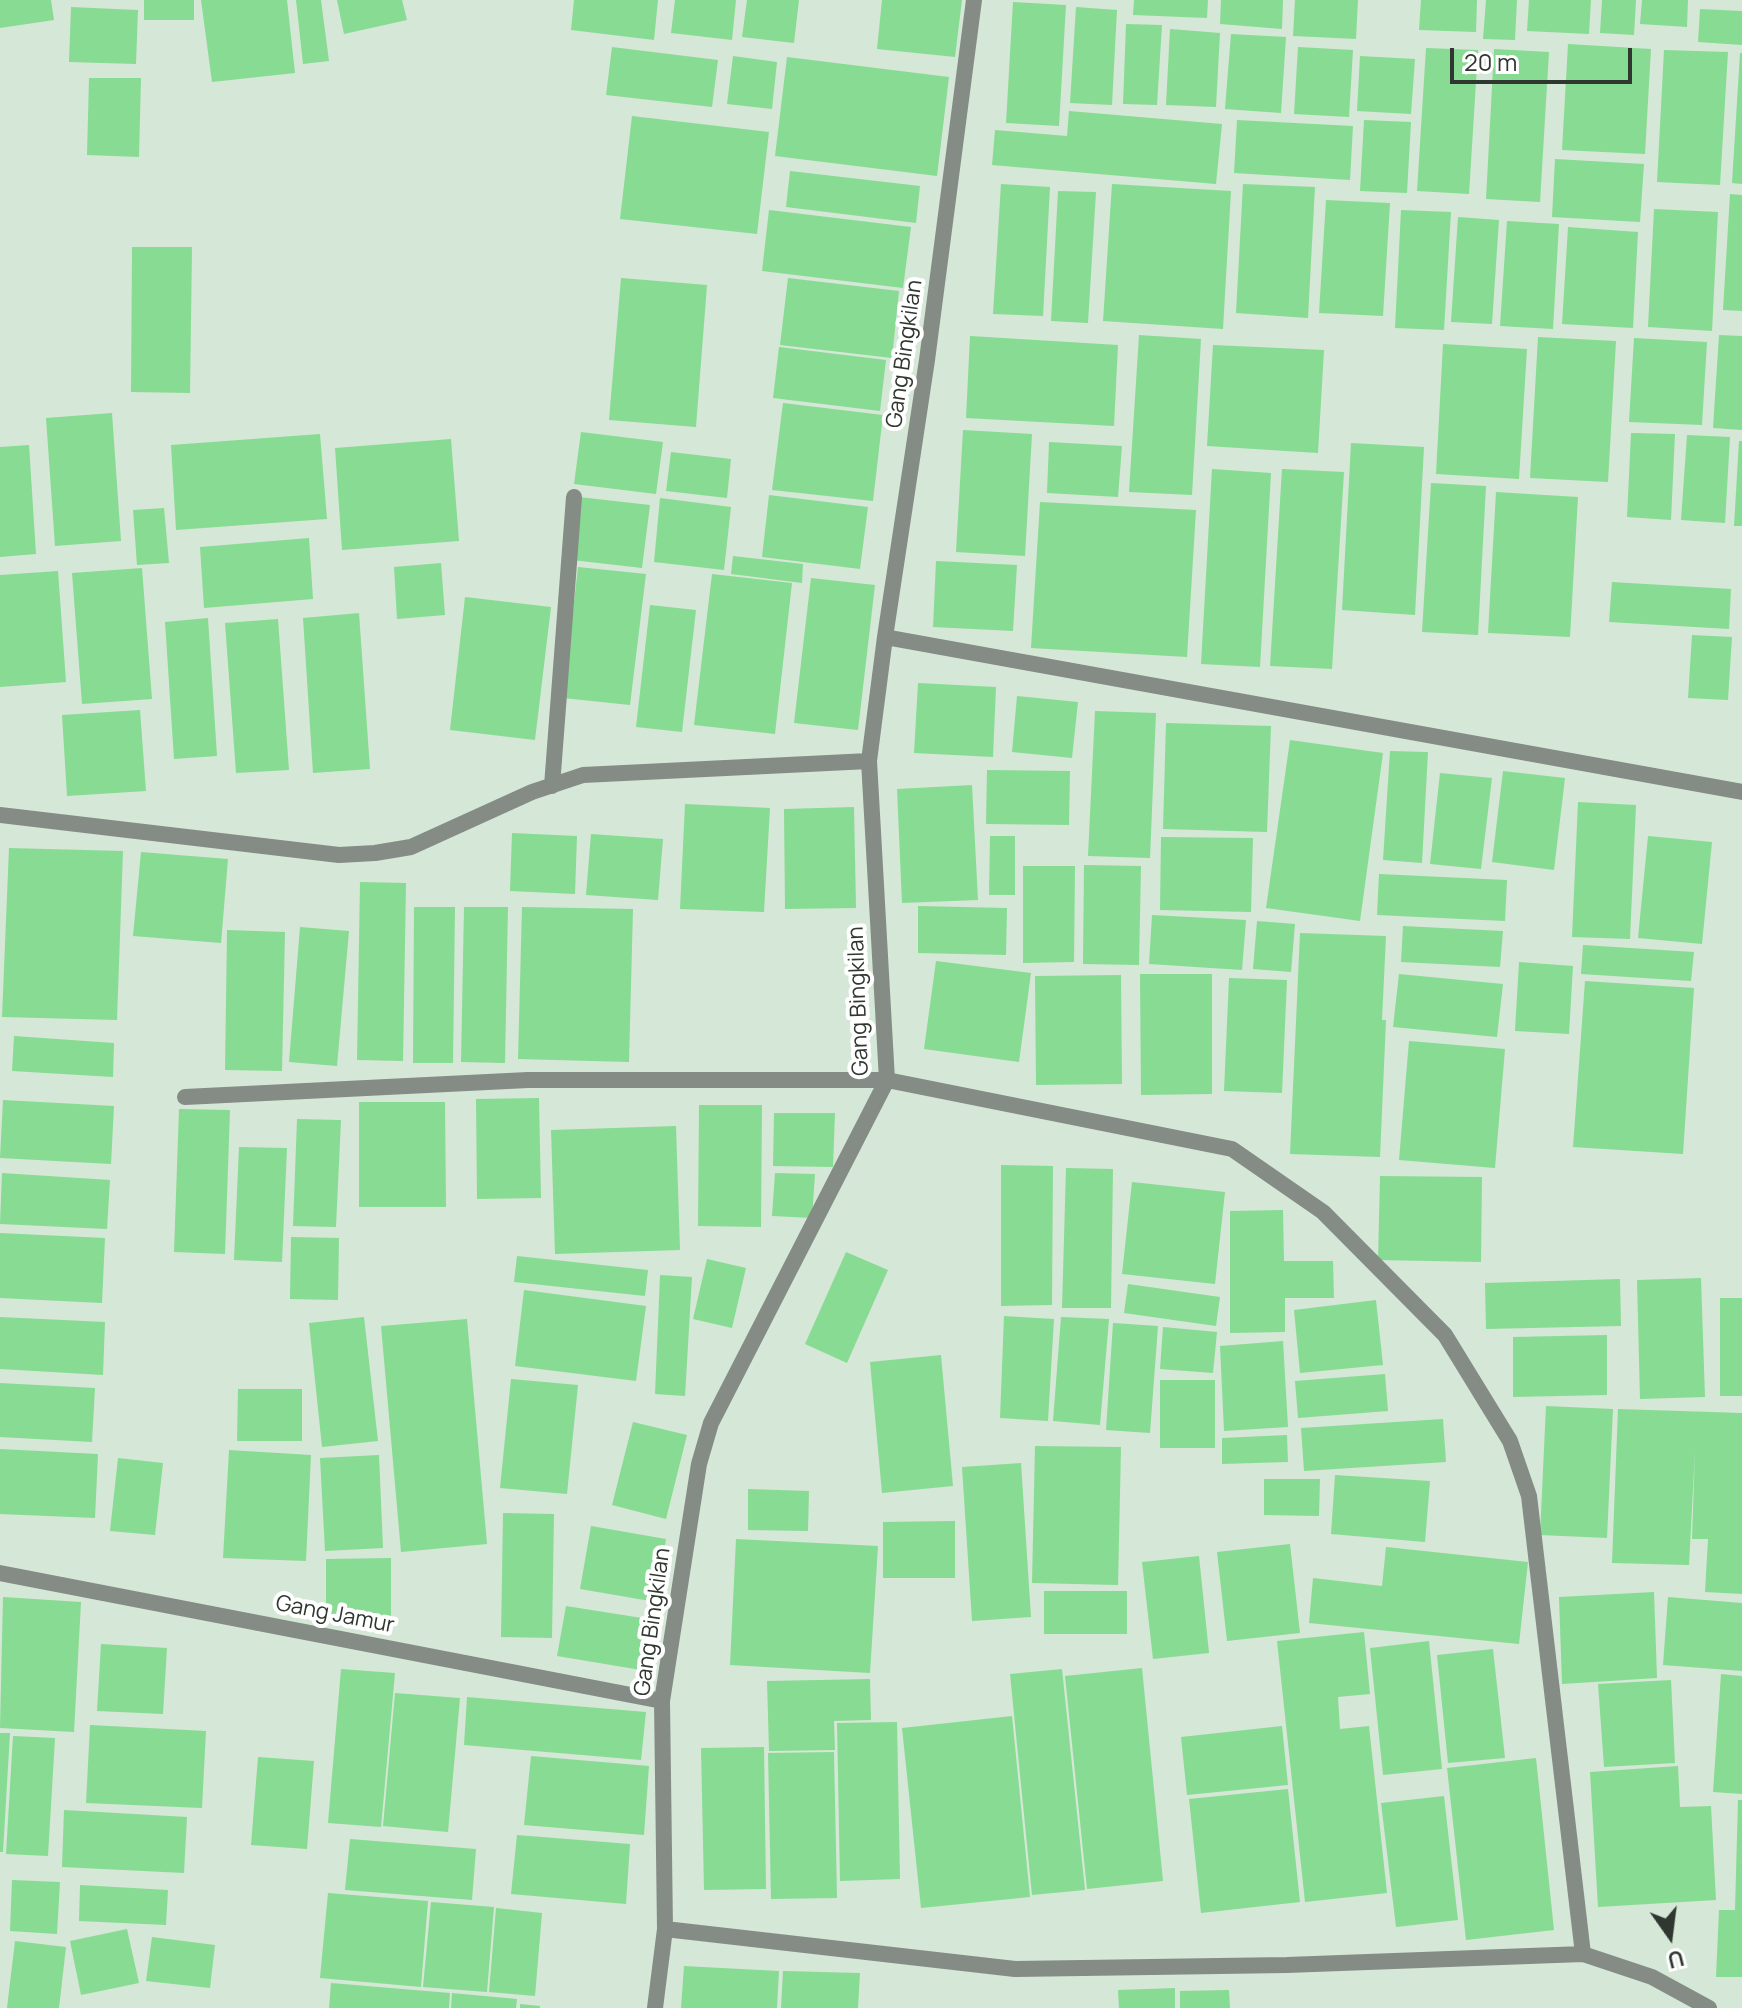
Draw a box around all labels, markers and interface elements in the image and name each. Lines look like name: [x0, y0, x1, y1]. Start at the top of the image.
scale bar: [1454, 32, 1636, 82]
text: 20 m: [1464, 45, 1517, 78]
street label: Gang Bingkilan: [882, 278, 928, 430]
street label: Gang Bingkilan: [843, 926, 875, 1076]
street label: Gang Bingkilan: [630, 1546, 676, 1698]
street label: Gang Jamur: [273, 1591, 397, 1639]
north arrow: [1630, 1896, 1710, 1976]
text: U: [1664, 1943, 1687, 1976]

